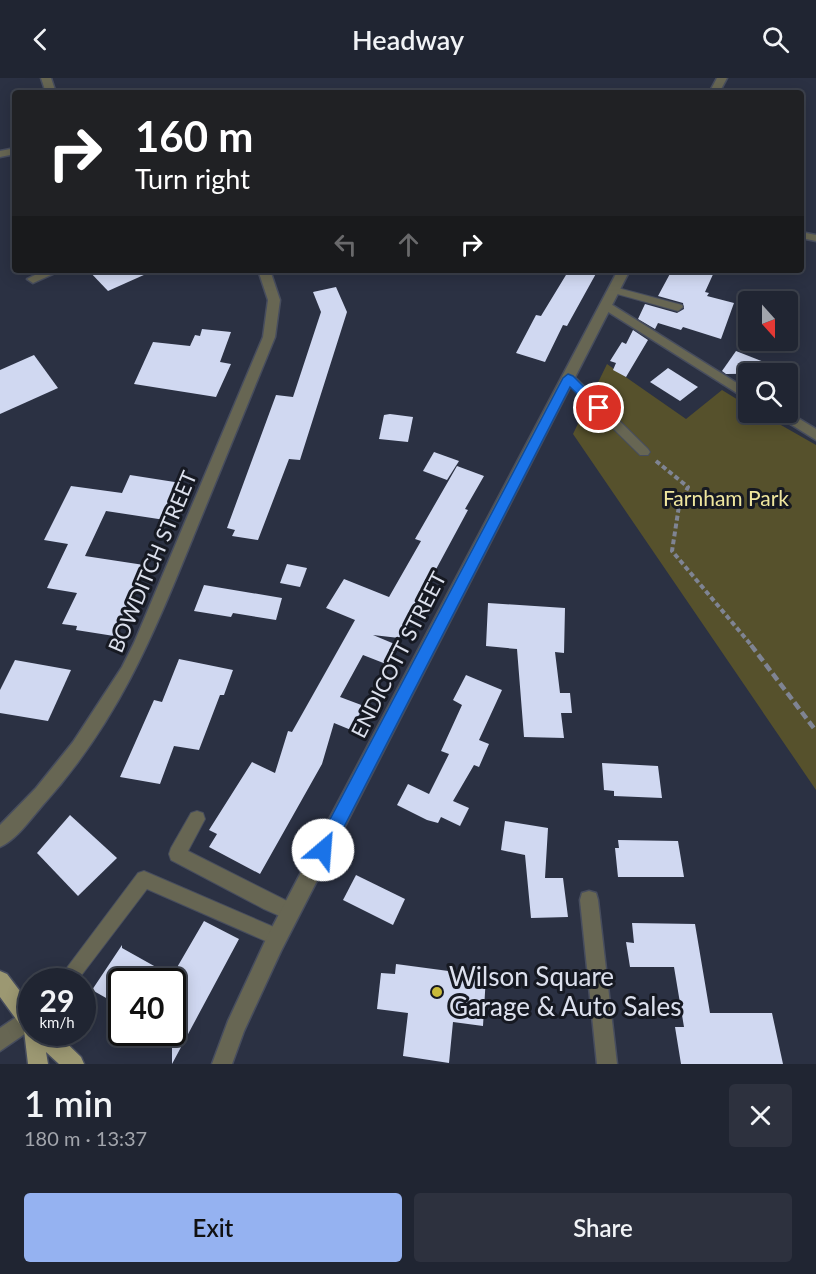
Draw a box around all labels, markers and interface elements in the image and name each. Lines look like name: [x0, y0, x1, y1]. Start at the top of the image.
icon: back: [24, 23, 57, 56]
text: Headway: [352, 23, 464, 56]
icon: search: [759, 23, 792, 56]
text: 160 m: [135, 111, 253, 161]
icon: right: [36, 114, 114, 192]
text: Turn right: [135, 162, 250, 195]
icon: left: [329, 228, 362, 261]
icon: ahead: [392, 228, 425, 261]
icon: right: [455, 228, 488, 261]
north arrow: [738, 291, 798, 351]
map controls: [738, 291, 798, 423]
button: search: [738, 363, 798, 423]
pin: [573, 382, 624, 433]
icon: arrive: [582, 391, 615, 424]
street label: BOWDITCH STREET: [102, 466, 201, 656]
park label: Farnham Park: [663, 485, 789, 510]
street label: ENDICOTT STREET: [345, 567, 451, 742]
position arrow: [291, 818, 355, 882]
place label: Wilson Square Garage & Auto Sales: [449, 960, 681, 1022]
speed limit sign: 40: [108, 968, 186, 1046]
text: 29: [40, 982, 74, 1018]
marker: Wilson Square Garage & Auto Sales: [430, 985, 444, 999]
text: km/h: [39, 1013, 75, 1031]
text: 1 min: [24, 1081, 113, 1125]
button: close: [729, 1084, 792, 1147]
text: 180 m · 13:37: [24, 1126, 147, 1150]
button: Exit: [24, 1193, 402, 1262]
button: Share: [414, 1193, 792, 1262]

